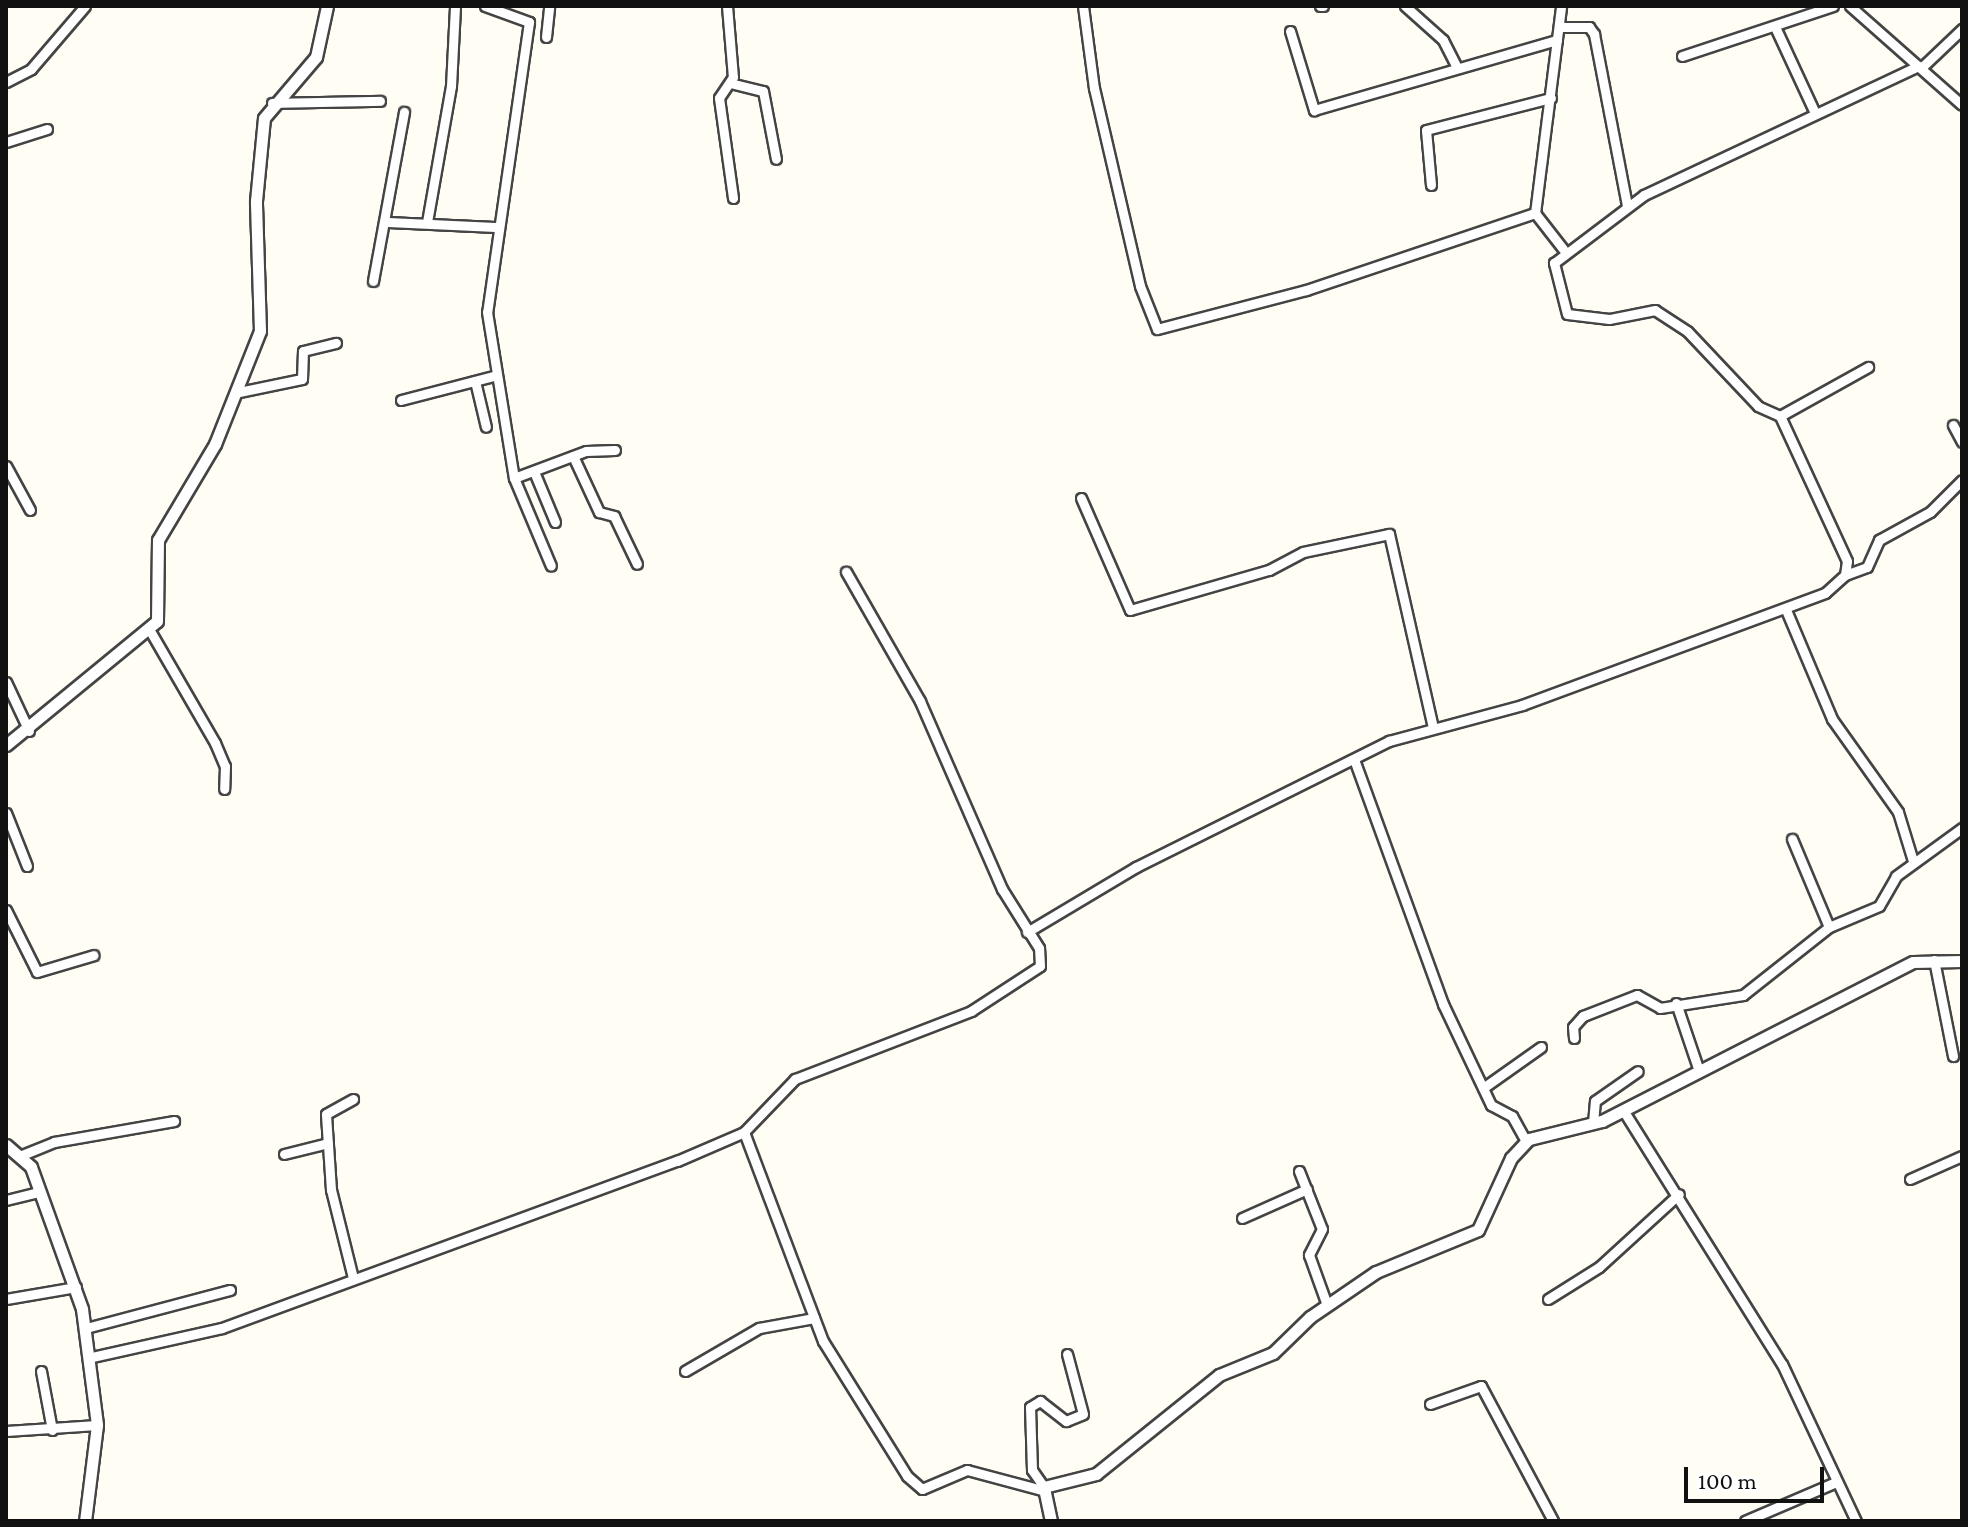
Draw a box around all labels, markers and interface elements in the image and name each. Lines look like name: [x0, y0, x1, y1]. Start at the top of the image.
scale bar: [1688, 1451, 1828, 1501]
text: 100 m: [1698, 1467, 1757, 1494]

